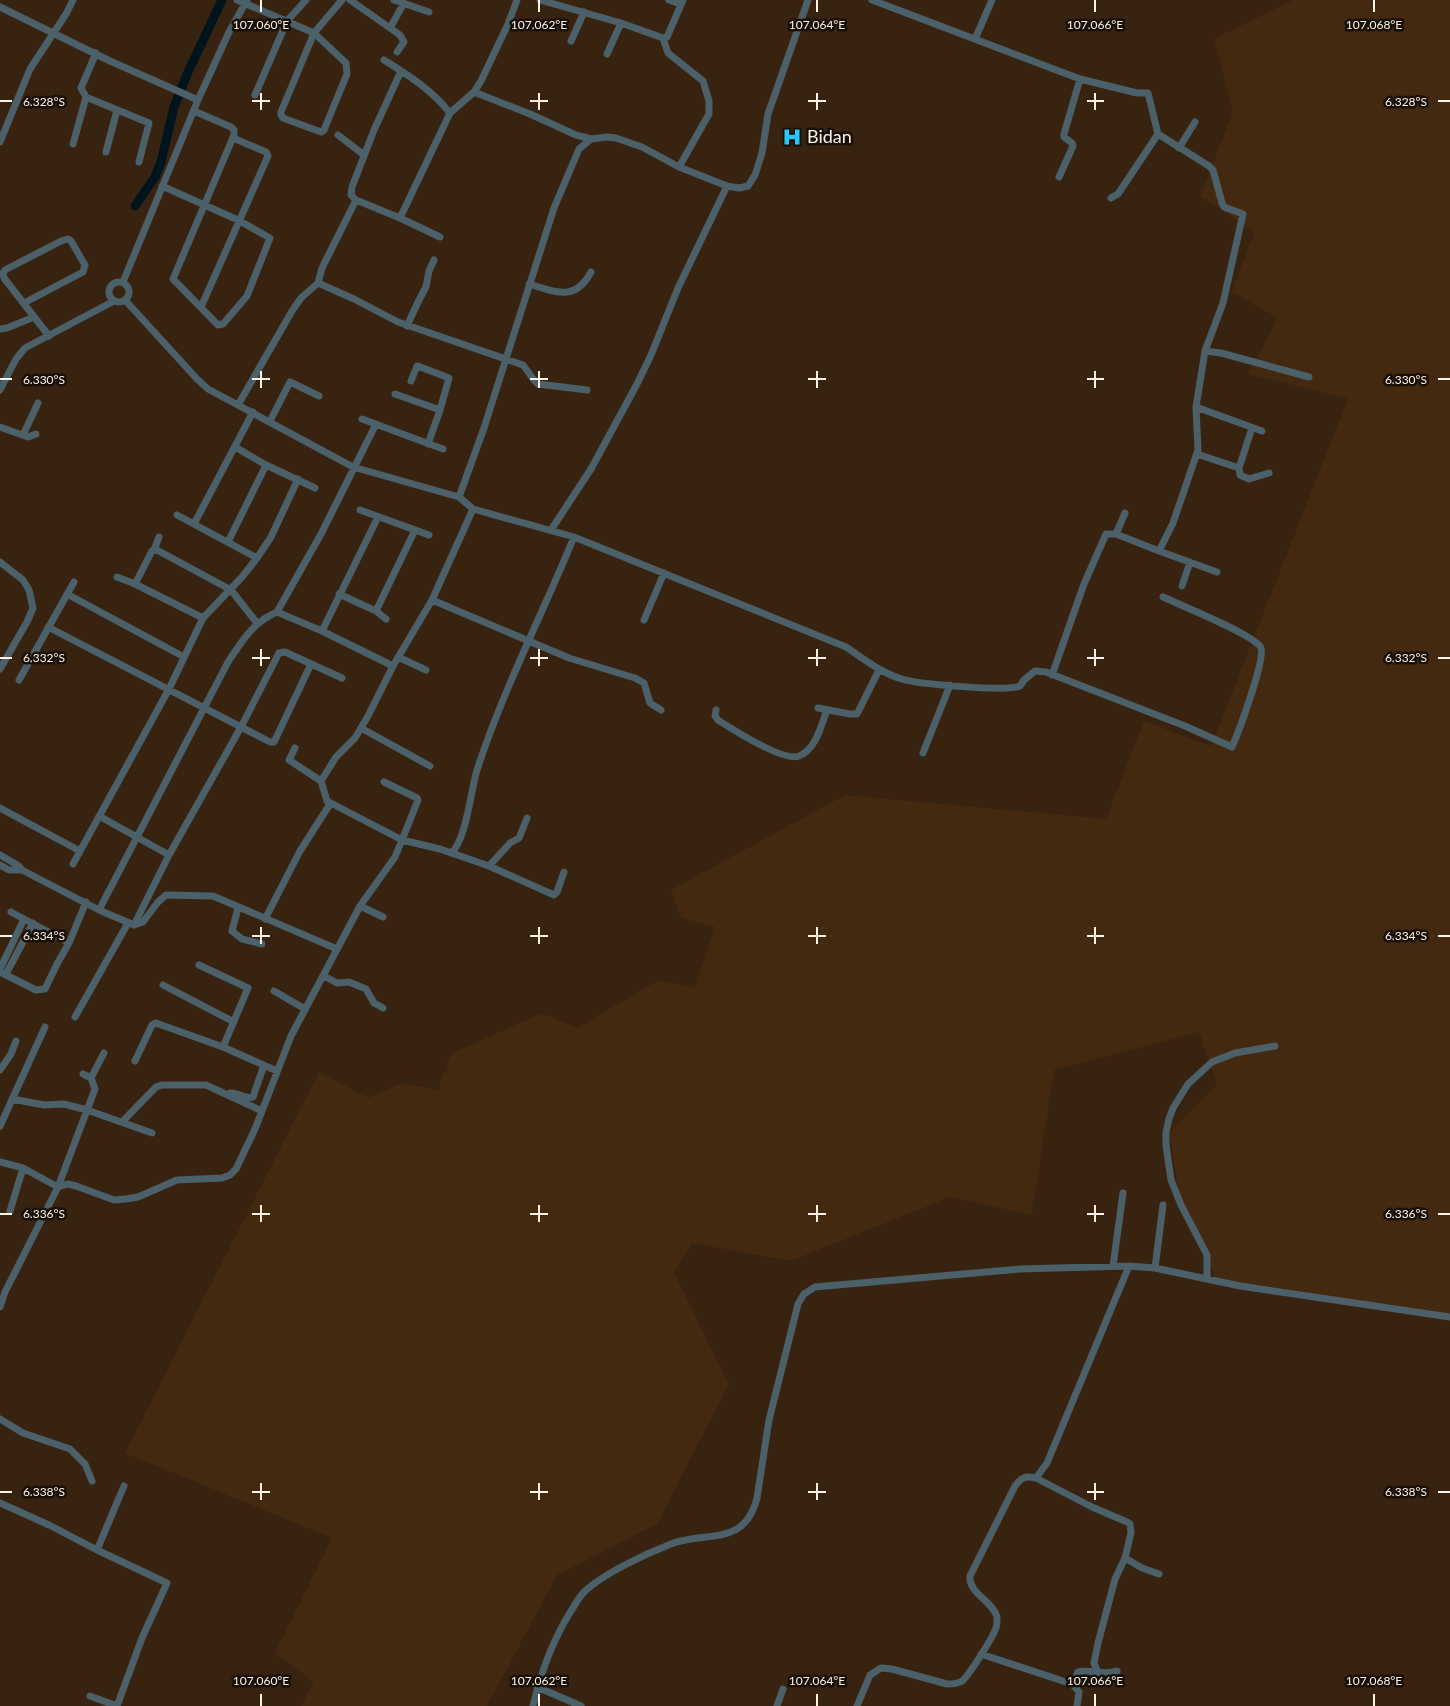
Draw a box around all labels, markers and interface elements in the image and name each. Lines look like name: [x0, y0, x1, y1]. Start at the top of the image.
text: 107.060°E: [233, 17, 289, 32]
text: 107.062°E: [511, 17, 567, 32]
text: 107.064°E: [789, 17, 845, 32]
text: 107.066°E: [1067, 17, 1123, 32]
text: 107.068°E: [1346, 17, 1402, 32]
text: 6.328°S: [23, 94, 65, 109]
text: 6.328°S: [1385, 94, 1427, 109]
place label: Bidan: [807, 125, 852, 147]
hospital icon: Bidan: [781, 126, 803, 148]
text: 6.330°S: [23, 372, 65, 387]
text: 6.330°S: [1385, 372, 1427, 387]
text: 6.332°S: [23, 650, 65, 665]
text: 6.332°S: [1385, 650, 1427, 665]
text: 6.334°S: [23, 928, 65, 943]
text: 6.334°S: [1385, 928, 1427, 943]
text: 6.336°S: [23, 1206, 65, 1221]
text: 6.336°S: [1385, 1206, 1427, 1221]
text: 6.338°S: [23, 1484, 65, 1499]
text: 6.338°S: [1385, 1484, 1427, 1499]
text: 107.060°E: [233, 1673, 289, 1688]
text: 107.062°E: [511, 1673, 567, 1688]
text: 107.064°E: [789, 1673, 845, 1688]
text: 107.066°E: [1067, 1673, 1123, 1688]
text: 107.068°E: [1346, 1673, 1402, 1688]

